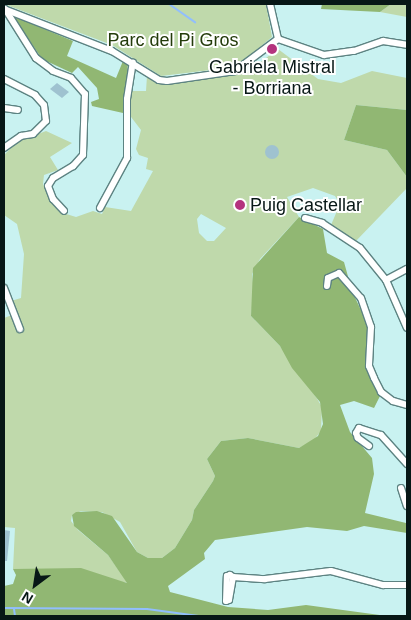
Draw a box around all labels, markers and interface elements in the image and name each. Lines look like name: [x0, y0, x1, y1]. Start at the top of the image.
park label: Parc del Pi Gros: [107, 29, 239, 51]
marker: Gabriela Mistral - Borriana: [266, 43, 278, 55]
place label: Gabriela Mistral - Borriana: [209, 57, 335, 100]
place label: Puig Castellar: [250, 194, 362, 216]
marker: Puig Castellar: [234, 199, 246, 211]
north arrow: [10, 560, 60, 610]
text: N: [19, 588, 36, 607]

